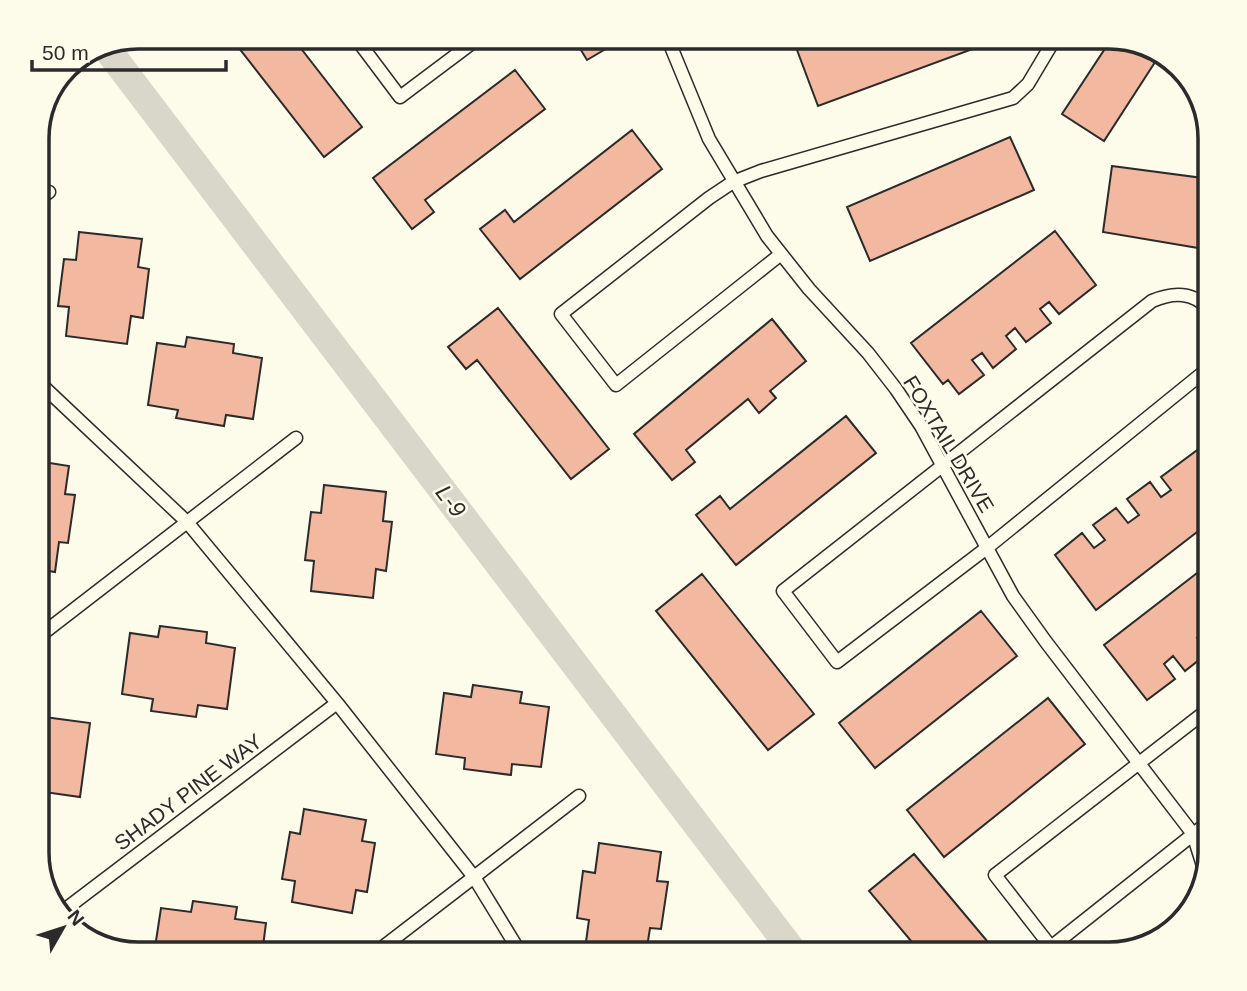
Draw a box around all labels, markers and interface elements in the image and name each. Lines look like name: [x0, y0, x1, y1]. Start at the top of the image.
scale bar: [32, 28, 226, 72]
text: 50 m: [42, 41, 89, 64]
street label: FOXTAIL DRIVE: [899, 372, 999, 516]
water label: L-9: [431, 480, 472, 522]
street label: SHADY PINE WAY: [110, 729, 266, 855]
north arrow: [28, 893, 98, 963]
text: N: [63, 906, 88, 930]

